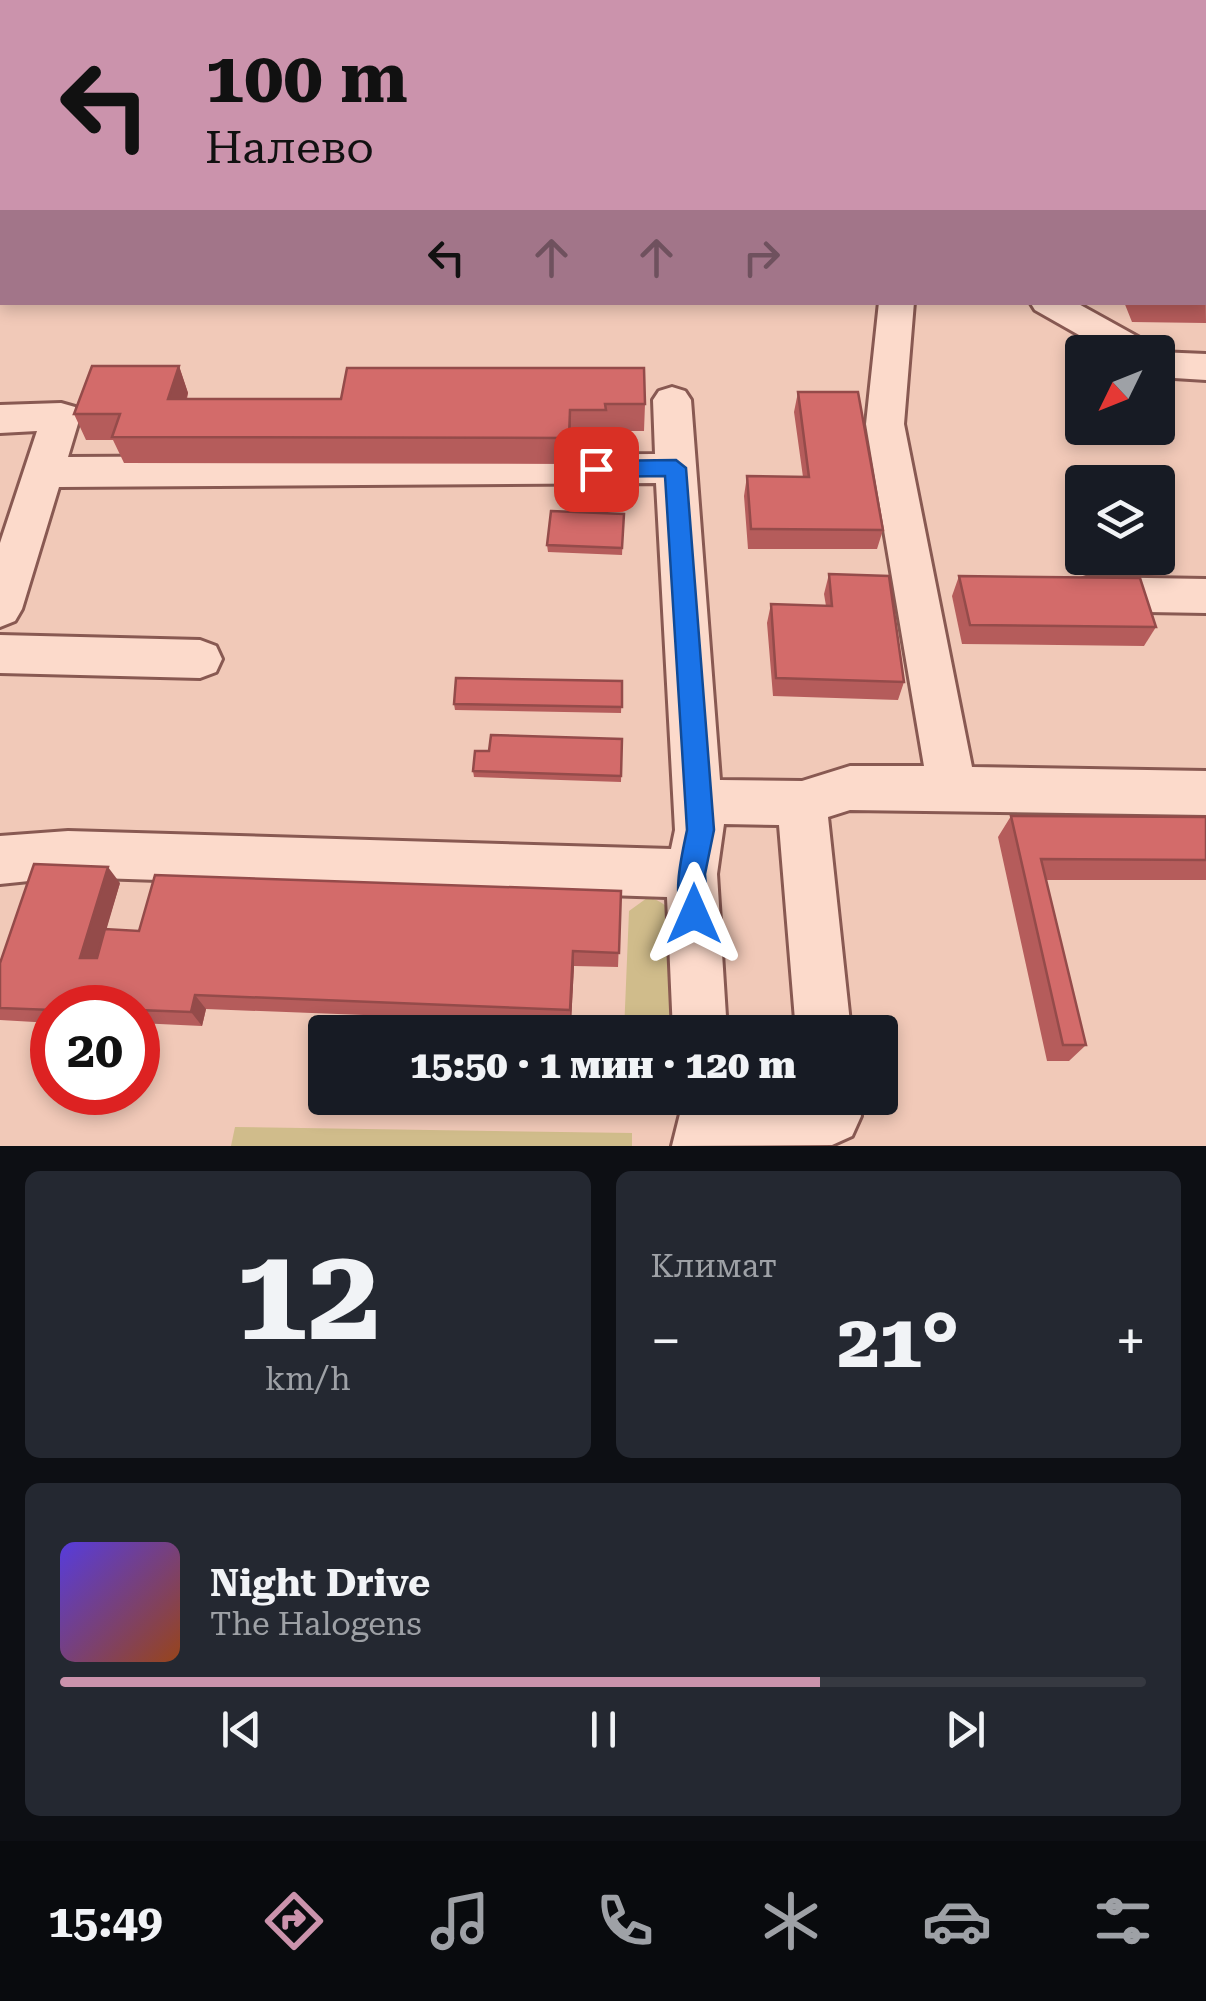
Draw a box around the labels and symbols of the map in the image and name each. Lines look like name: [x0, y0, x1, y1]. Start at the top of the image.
north arrow: [1065, 335, 1175, 445]
pin: [554, 427, 639, 512]
position arrow: [642, 862, 746, 966]
speed limit sign: 20: [30, 985, 160, 1115]

